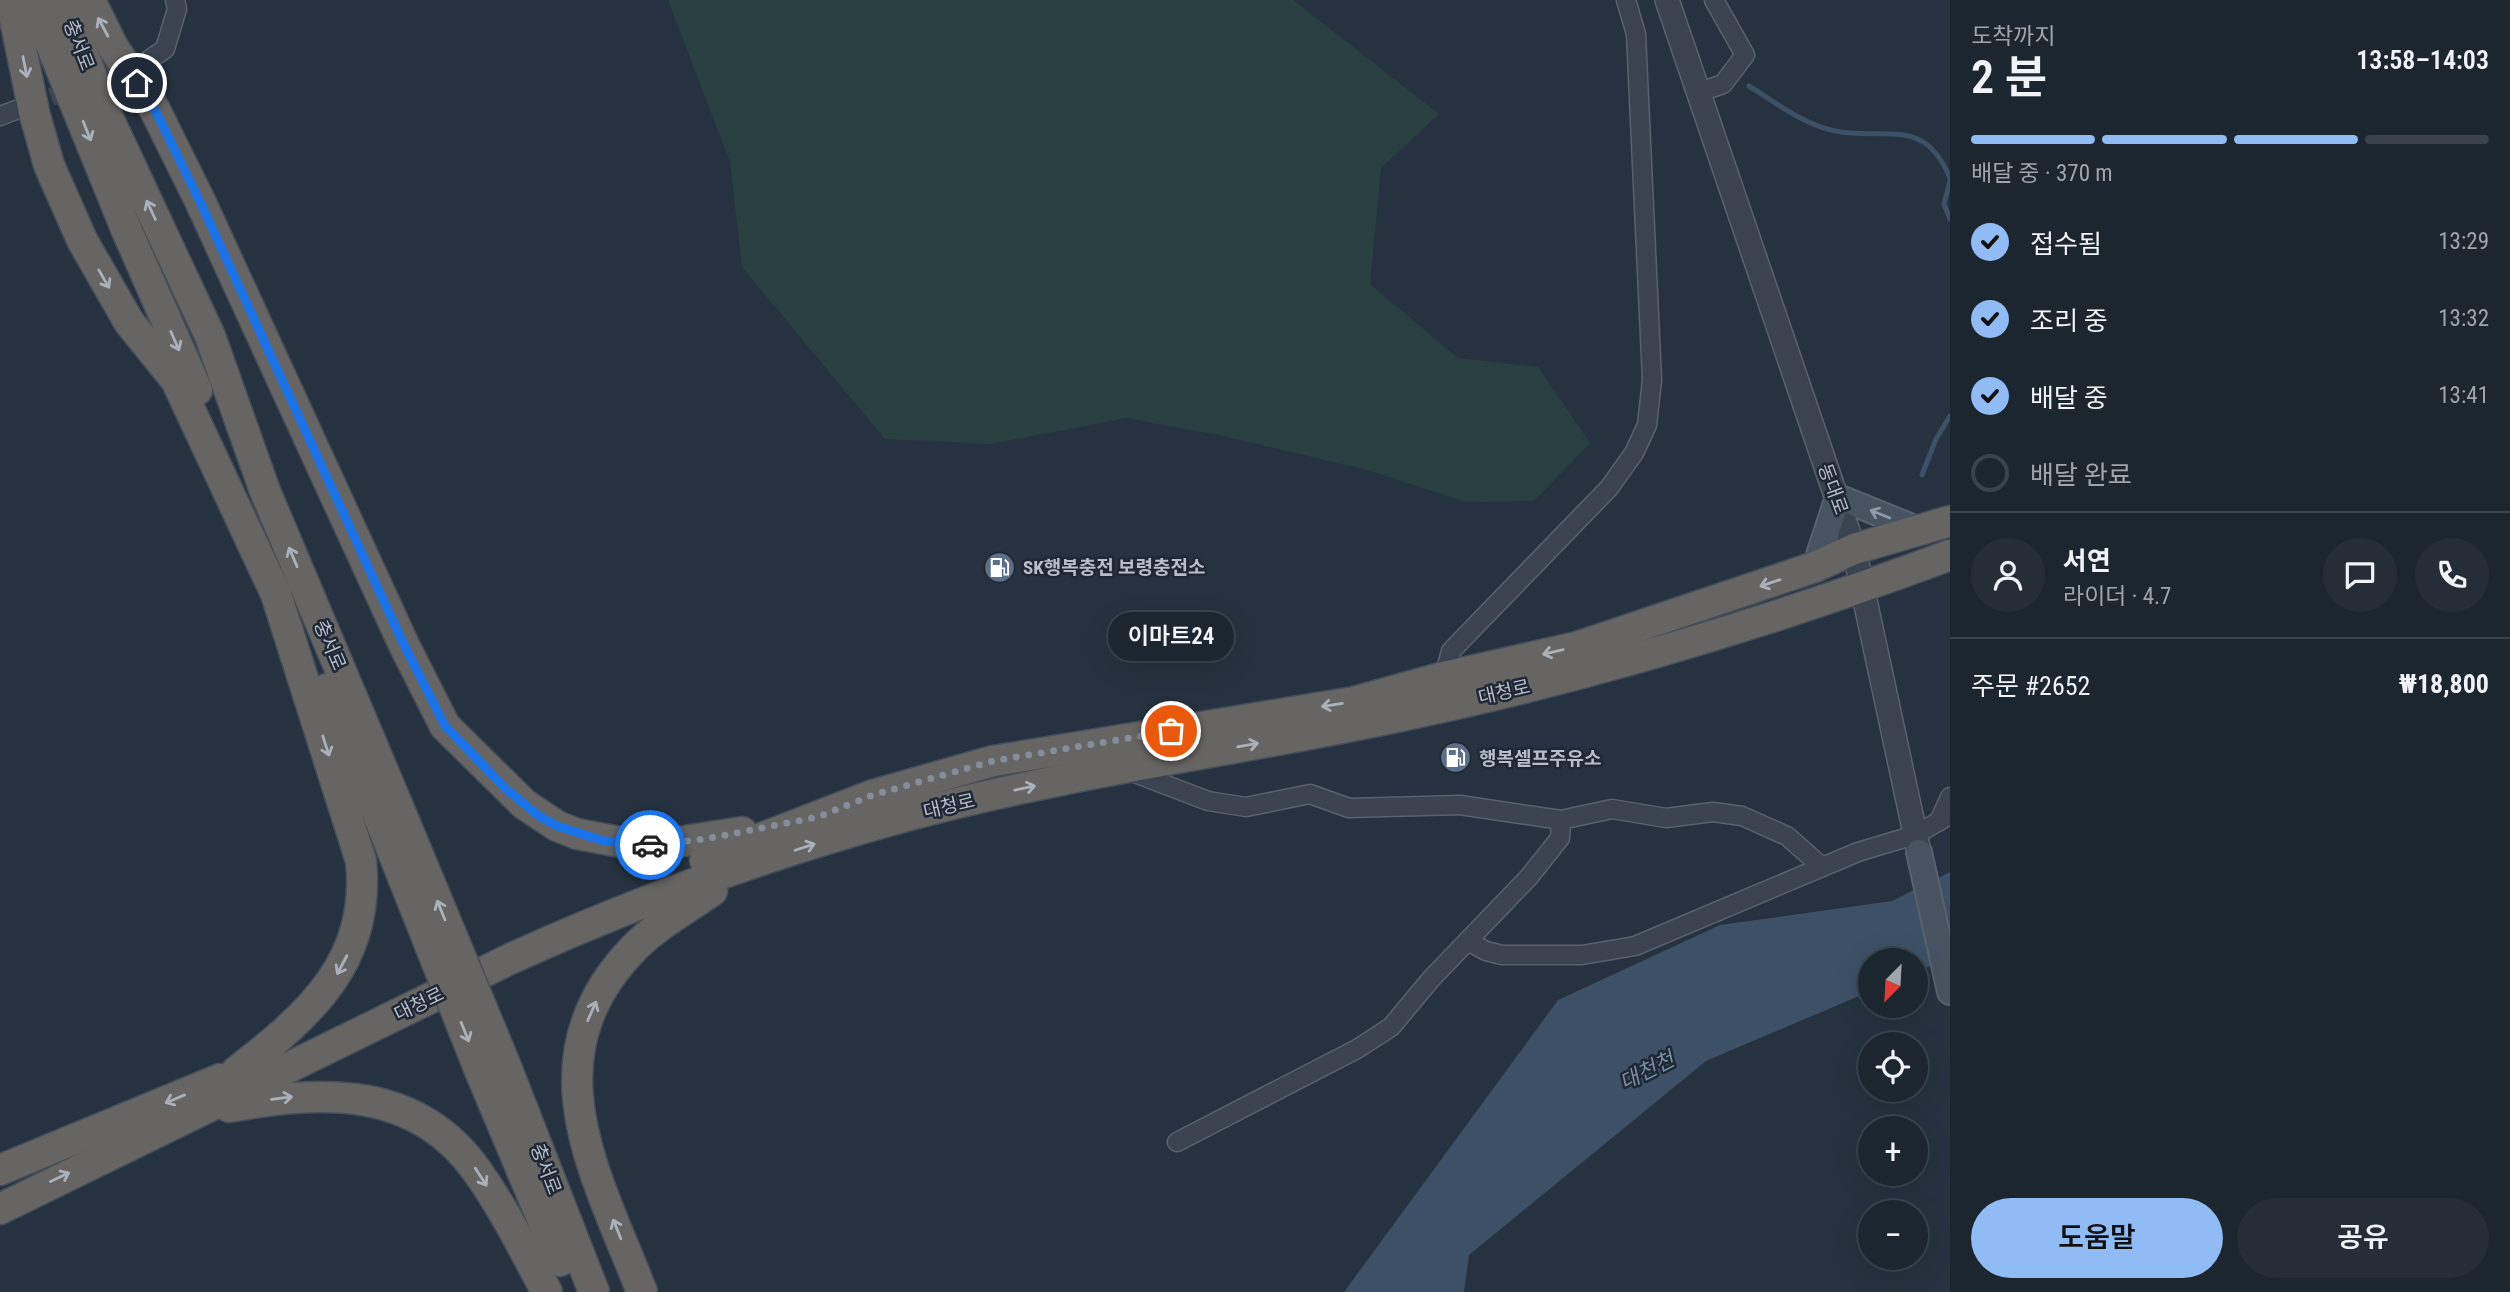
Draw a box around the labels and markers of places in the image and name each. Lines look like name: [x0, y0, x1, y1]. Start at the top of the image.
pin: [107, 53, 167, 113]
fuel station icon: SK행복충전 보령충전소: [983, 550, 1017, 584]
place label: SK행복충전 보령충전소: [1023, 556, 1205, 579]
callout: 이마트24: [1108, 612, 1234, 661]
pin: [1141, 701, 1201, 761]
fuel station icon: 행복셀프주유소: [1439, 741, 1473, 775]
place label: 행복셀프주유소: [1479, 747, 1601, 770]

